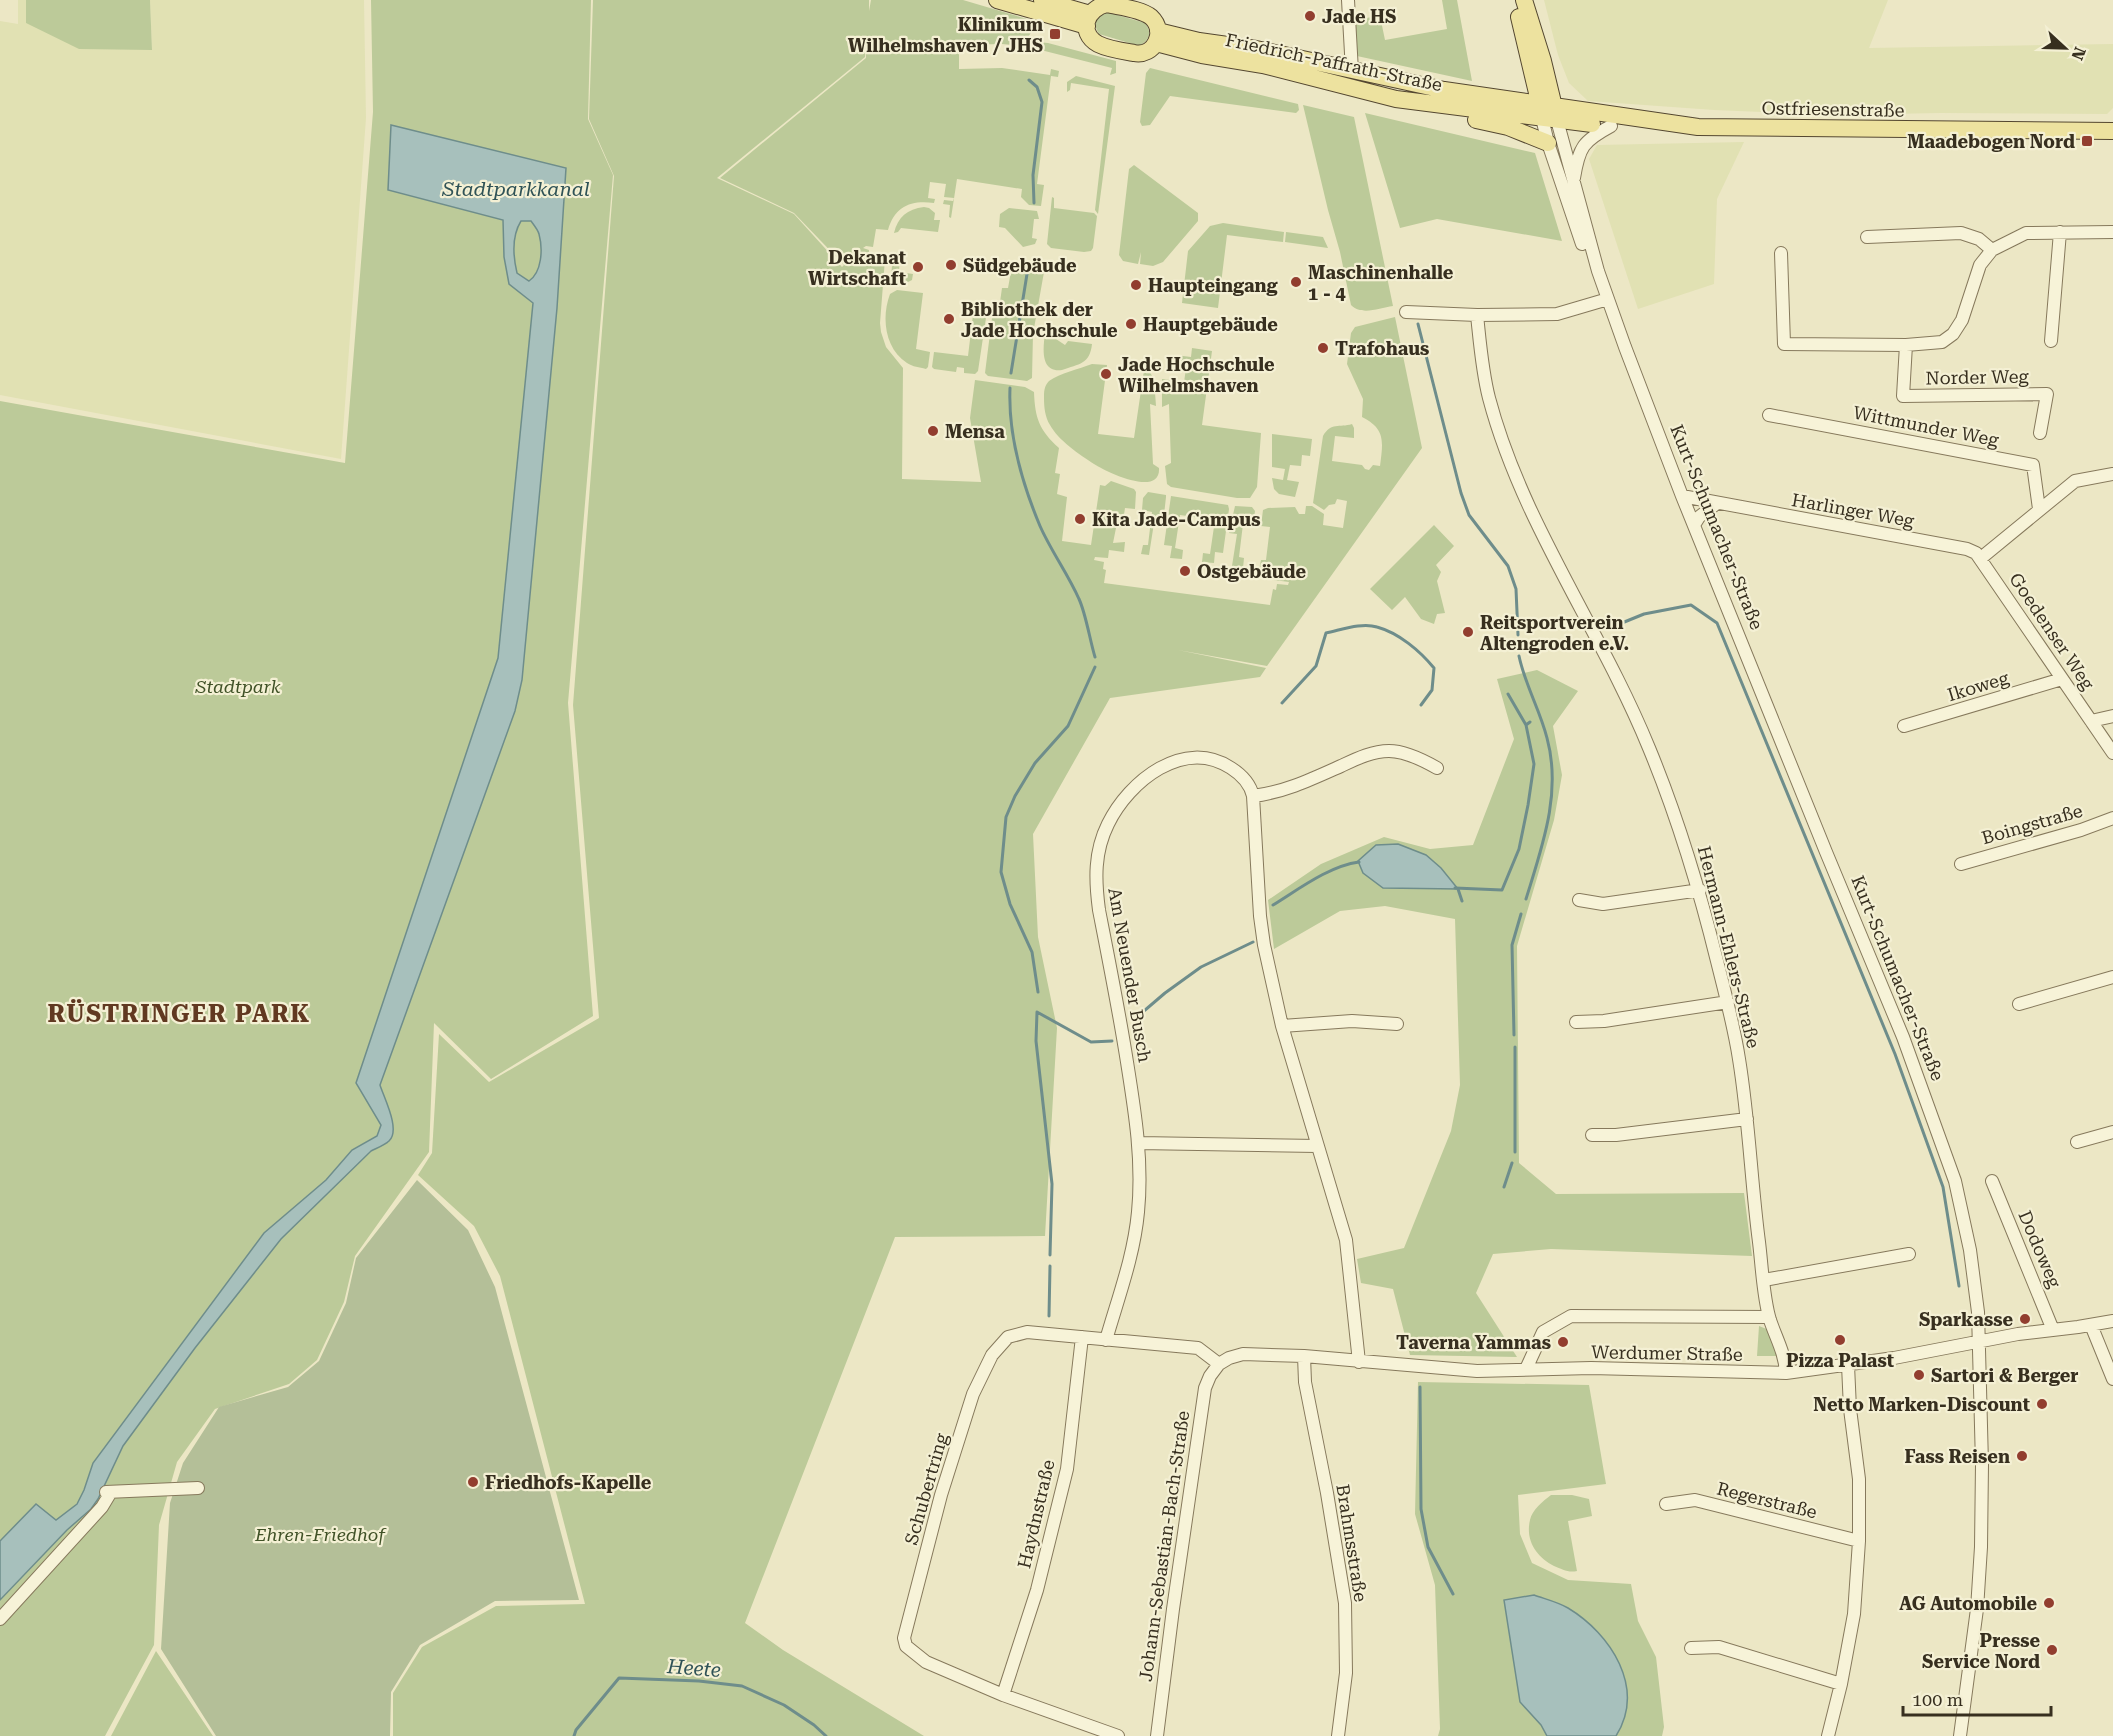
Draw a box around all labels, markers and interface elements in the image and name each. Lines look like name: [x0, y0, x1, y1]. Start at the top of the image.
place label: Jade HS: [1322, 6, 1396, 27]
marker: Jade HS: [1303, 9, 1317, 23]
place label: Klinikum Wilhelmshaven / JHS: [848, 14, 1044, 56]
north arrow: [2035, 18, 2095, 78]
marker: Klinikum Wilhelmshaven / JHS: [1048, 27, 1062, 41]
street label: Friedrich-Paffrath-Straße: [1224, 29, 1444, 95]
text: N: [2067, 44, 2090, 63]
street label: Ostfriesenstraße: [1761, 97, 1905, 121]
place label: Maadebogen Nord: [1907, 131, 2075, 152]
marker: Maadebogen Nord: [2080, 134, 2094, 148]
water label: Stadtparkkanal: [441, 177, 590, 201]
place label: Dekanat Wirtschaft: [808, 247, 906, 289]
place label: Südgebäude: [963, 255, 1077, 276]
marker: Südgebäude: [944, 258, 958, 272]
marker: Dekanat Wirtschaft: [911, 260, 925, 274]
place label: Maschinenhalle 1 - 4: [1308, 262, 1454, 304]
place label: Haupteingang: [1148, 275, 1279, 296]
marker: Maschinenhalle 1 - 4: [1289, 275, 1303, 289]
marker: Haupteingang: [1129, 278, 1143, 292]
place label: Bibliothek der Jade Hochschule: [961, 299, 1118, 341]
marker: Bibliothek der Jade Hochschule: [942, 312, 956, 326]
place label: Hauptgebäude: [1143, 314, 1278, 335]
marker: Hauptgebäude: [1124, 317, 1138, 331]
place label: Trafohaus: [1335, 338, 1429, 359]
marker: Trafohaus: [1316, 341, 1330, 355]
place label: Jade Hochschule Wilhelmshaven: [1118, 354, 1275, 396]
street label: Norder Weg: [1925, 366, 2030, 388]
marker: Jade Hochschule Wilhelmshaven: [1099, 367, 1113, 381]
street label: Wittmunder Weg: [1852, 402, 2001, 451]
place label: Mensa: [945, 421, 1005, 442]
street label: Kurt-Schumacher-Straße: [1666, 421, 1768, 633]
marker: Mensa: [926, 424, 940, 438]
street label: Harlinger Weg: [1790, 489, 1917, 531]
place label: Kita Jade-Campus: [1092, 509, 1261, 530]
marker: Kita Jade-Campus: [1073, 512, 1087, 526]
place label: Ostgebäude: [1197, 561, 1307, 582]
marker: Ostgebäude: [1178, 564, 1192, 578]
street label: Goedenser Weg: [2005, 569, 2099, 694]
place label: Reitsportverein Altengroden e.V.: [1480, 612, 1629, 654]
marker: Reitsportverein Altengroden e.V.: [1461, 625, 1475, 639]
street label: Ikoweg: [1945, 667, 2012, 705]
park label: Stadtpark: [195, 676, 281, 697]
street label: Boingstraße: [1979, 800, 2085, 848]
street label: Hermann-Ehlers-Straße: [1694, 844, 1764, 1050]
street label: Kurt-Schumacher-Straße: [1847, 872, 1949, 1084]
street label: Am Neuender Busch: [1104, 886, 1156, 1064]
district label: RÜSTRINGER PARK: [47, 998, 311, 1028]
street label: Dodoweg: [2014, 1207, 2066, 1291]
place label: Sparkasse: [1919, 1309, 2013, 1330]
marker: Sparkasse: [2018, 1312, 2032, 1326]
place label: Taverna Yammas: [1396, 1332, 1551, 1353]
marker: Pizza Palast: [1833, 1333, 1847, 1347]
marker: Taverna Yammas: [1556, 1335, 1570, 1349]
street label: Werdumer Straße: [1591, 1341, 1743, 1365]
place label: Pizza Palast: [1786, 1350, 1894, 1371]
place label: Sartori & Berger: [1931, 1365, 2078, 1386]
marker: Sartori & Berger: [1912, 1368, 1926, 1382]
place label: Netto Marken-Discount: [1813, 1394, 2030, 1415]
marker: Netto Marken-Discount: [2035, 1397, 2049, 1411]
street label: Johann-Sebastian-Bach-Straße: [1135, 1409, 1193, 1683]
street label: Schubertring: [900, 1430, 952, 1547]
place label: Fass Reisen: [1905, 1446, 2010, 1467]
marker: Fass Reisen: [2015, 1449, 2029, 1463]
street label: Haydnstraße: [1013, 1457, 1059, 1570]
place label: Friedhofs-Kapelle: [485, 1472, 652, 1493]
marker: Friedhofs-Kapelle: [466, 1475, 480, 1489]
street label: Regerstraße: [1715, 1477, 1819, 1523]
street label: Brahmsstraße: [1332, 1483, 1372, 1603]
park label: Ehren-Friedhof: [254, 1524, 387, 1545]
place label: AG Automobile: [1899, 1593, 2037, 1614]
marker: AG Automobile: [2042, 1596, 2056, 1610]
place label: Presse Service Nord: [1922, 1630, 2040, 1672]
marker: Presse Service Nord: [2045, 1643, 2059, 1657]
water label: Heete: [665, 1654, 722, 1682]
scale bar: [1903, 1679, 2052, 1717]
text: 100 m: [1912, 1689, 1963, 1710]

